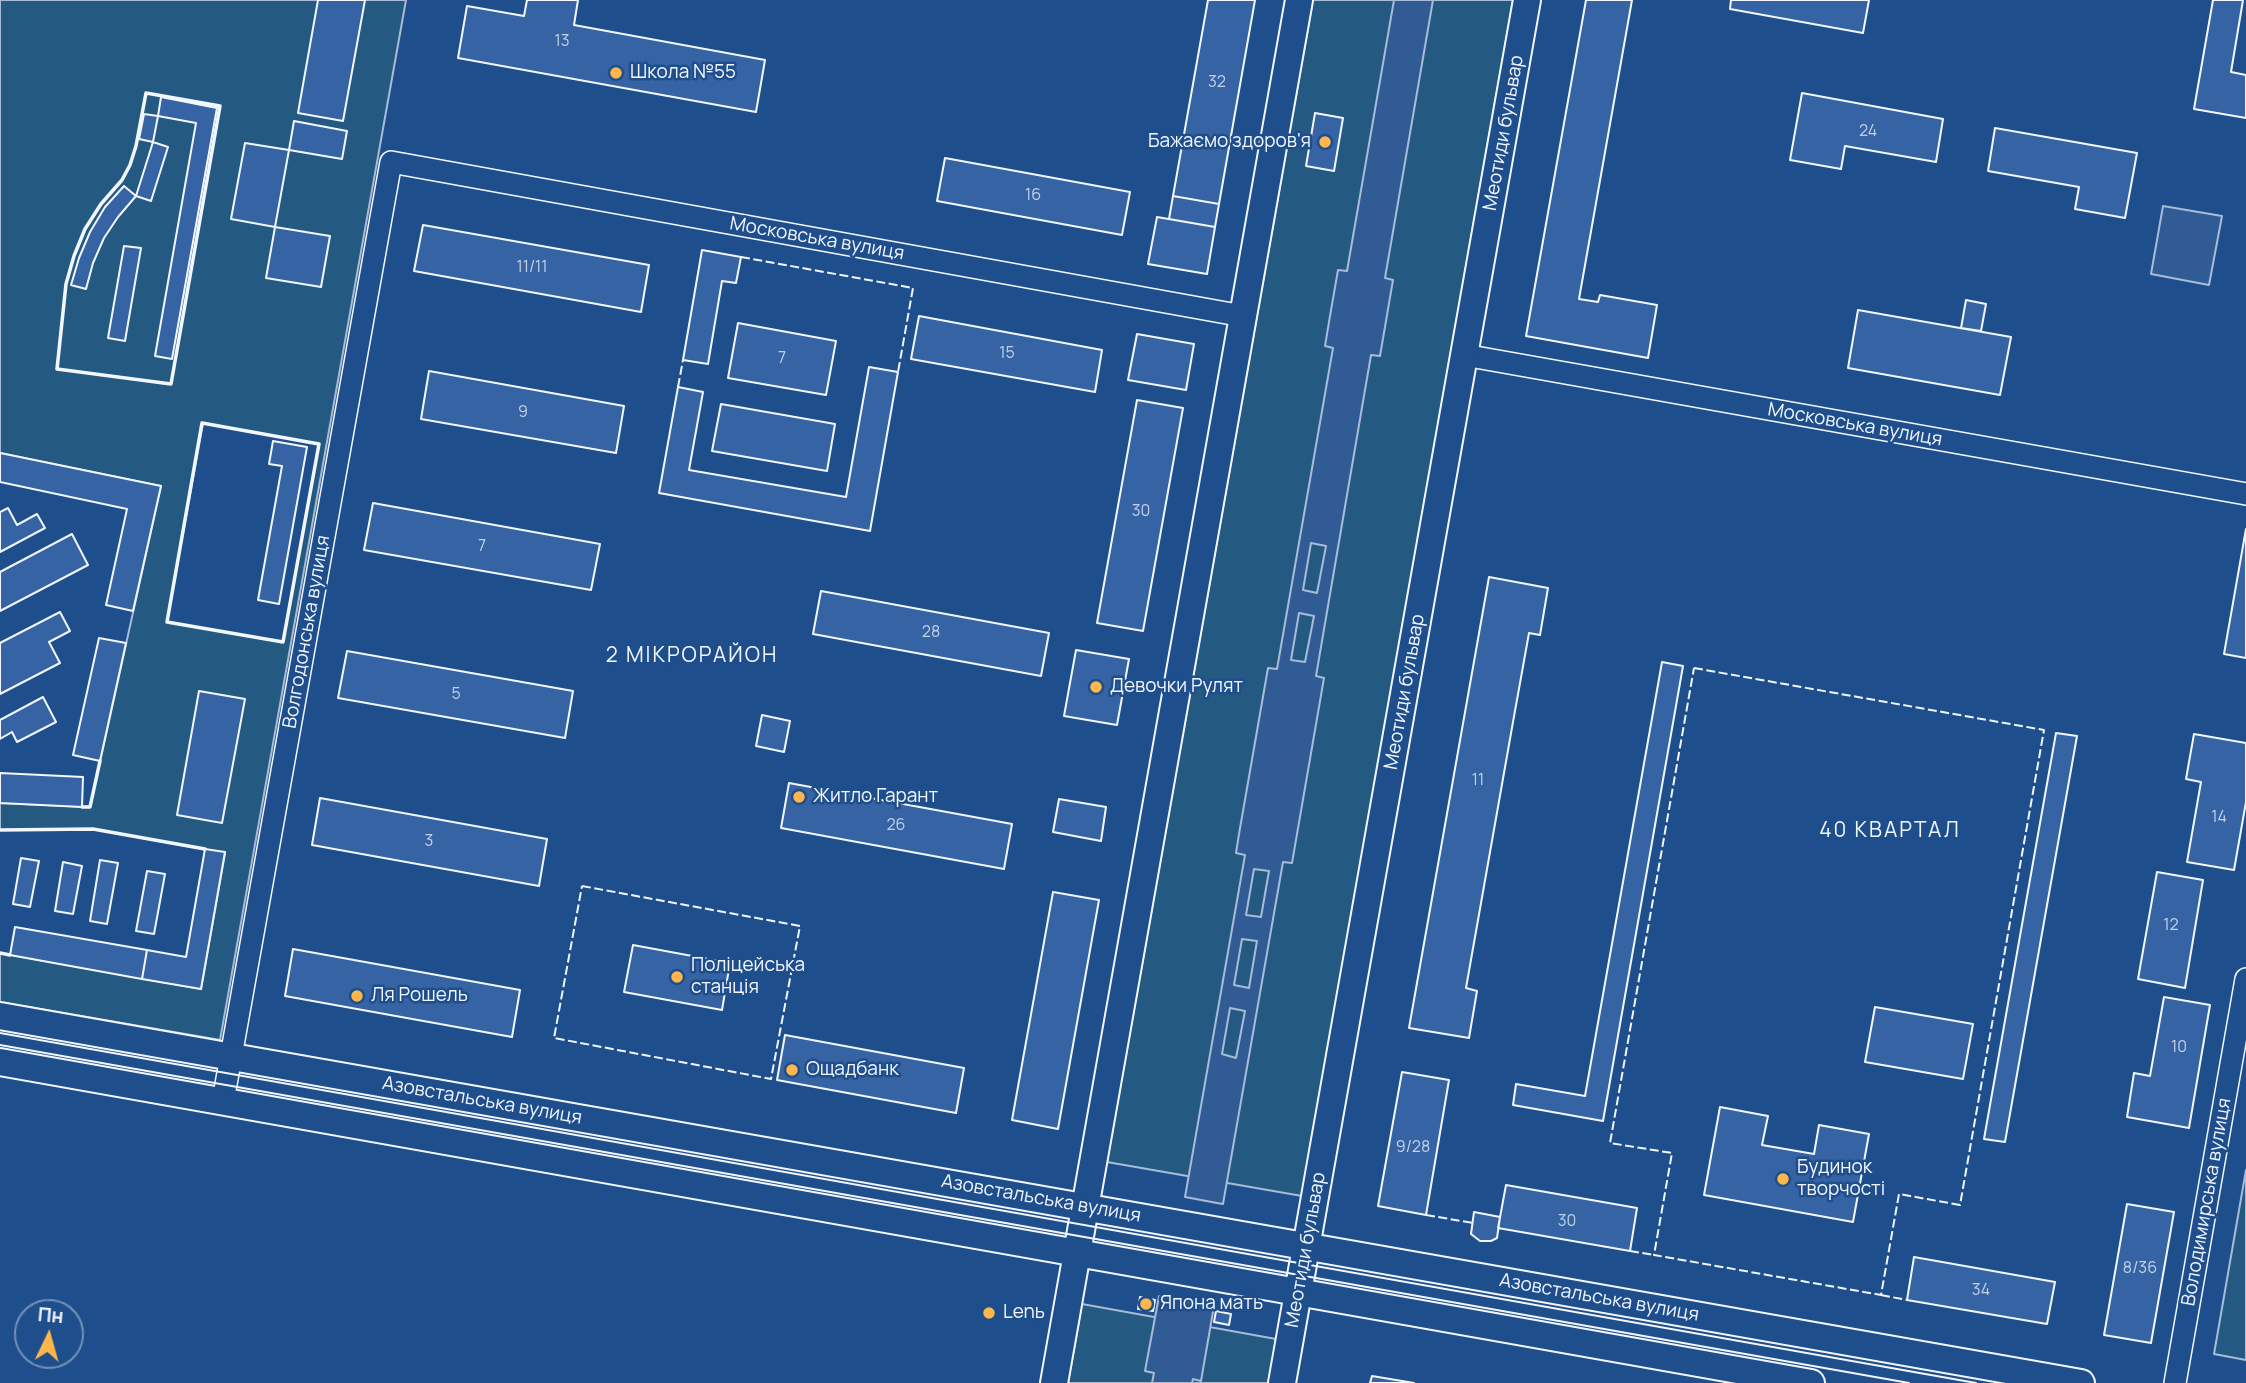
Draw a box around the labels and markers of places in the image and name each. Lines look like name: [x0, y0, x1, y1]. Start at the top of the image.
place label: Школа №55: [630, 62, 736, 84]
marker: Школа №55: [608, 65, 624, 81]
place label: Бажаємо здоров'я: [1148, 131, 1311, 153]
marker: Бажаємо здоров'я: [1317, 134, 1333, 150]
place label: Девочки Рулят: [1110, 676, 1243, 698]
marker: Девочки Рулят: [1088, 679, 1104, 695]
place label: Житло Гарант: [813, 786, 938, 808]
marker: Житло Гарант: [791, 789, 807, 805]
place label: Поліцейська станція: [691, 955, 805, 999]
marker: Поліцейська станція: [669, 969, 685, 985]
place label: Ля Рошель: [371, 985, 468, 1007]
marker: Ля Рошель: [349, 988, 365, 1004]
place label: Ощадбанк: [806, 1059, 899, 1081]
marker: Ощадбанк: [784, 1062, 800, 1078]
place label: Будинок творчості: [1797, 1157, 1885, 1201]
marker: Будинок творчості: [1775, 1171, 1791, 1187]
place label: Япона мать: [1160, 1293, 1263, 1315]
marker: Япона мать: [1138, 1296, 1154, 1312]
place label: Lenь: [1003, 1302, 1045, 1324]
marker: Lenь: [981, 1305, 997, 1321]

